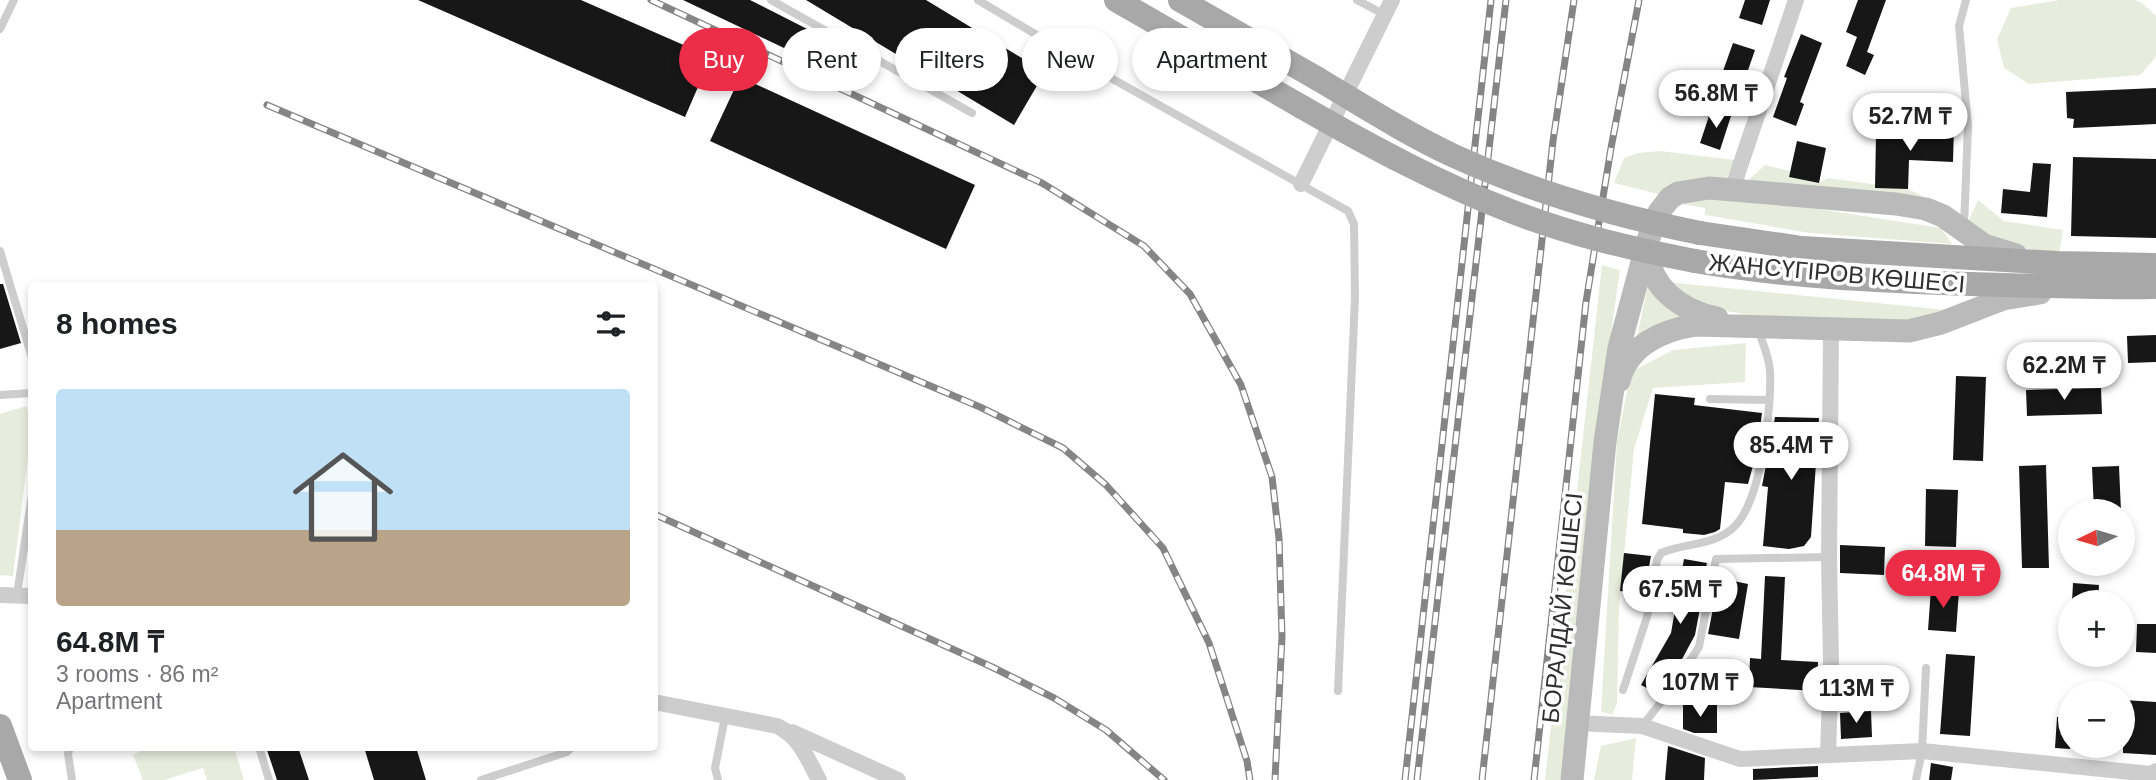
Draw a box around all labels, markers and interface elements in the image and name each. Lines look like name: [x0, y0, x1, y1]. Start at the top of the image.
chip: Buy: [679, 28, 768, 91]
chip: Rent: [782, 28, 881, 91]
chip: Filters: [895, 28, 1008, 91]
chip: New: [1022, 28, 1118, 91]
chip: Apartment: [1132, 28, 1291, 91]
pin: 56.8M ₸: [1651, 71, 1781, 130]
text: 56.8M ₸: [1675, 80, 1757, 106]
pin: 52.7M ₸: [1845, 94, 1975, 153]
text: 52.7M ₸: [1869, 103, 1951, 129]
street label: ЖАНСҮГІРОВ КӨШЕСІ: [1708, 248, 1966, 298]
icon: filters: [592, 305, 630, 343]
text: 8 homes: [56, 307, 178, 340]
pin: 62.2M ₸: [1999, 342, 2129, 402]
text: 62.2M ₸: [2023, 352, 2105, 378]
pin: 85.4M ₸: [1726, 422, 1856, 482]
text: 85.4M ₸: [1750, 432, 1832, 458]
icon: home: [280, 434, 406, 560]
street label: БОРАЛДАЙ КӨШЕСІ: [1536, 491, 1588, 725]
north arrow: [2058, 499, 2135, 576]
map controls: [2058, 499, 2135, 758]
pin: 64.8M ₸: [1878, 550, 2008, 610]
text: 64.8M ₸: [1902, 560, 1984, 586]
pin: 67.5M ₸: [1615, 566, 1745, 626]
text: 67.5M ₸: [1639, 576, 1721, 602]
button: +: [2058, 590, 2135, 667]
text: 64.8M ₸: [56, 625, 164, 658]
pin: 107M ₸: [1643, 660, 1757, 719]
text: 3 rooms · 86 m²: [56, 661, 218, 687]
pin: 113M ₸: [1799, 666, 1913, 725]
text: 107M ₸: [1662, 669, 1738, 695]
text: 113M ₸: [1818, 675, 1894, 701]
button: −: [2058, 681, 2135, 758]
text: Apartment: [56, 688, 162, 714]

